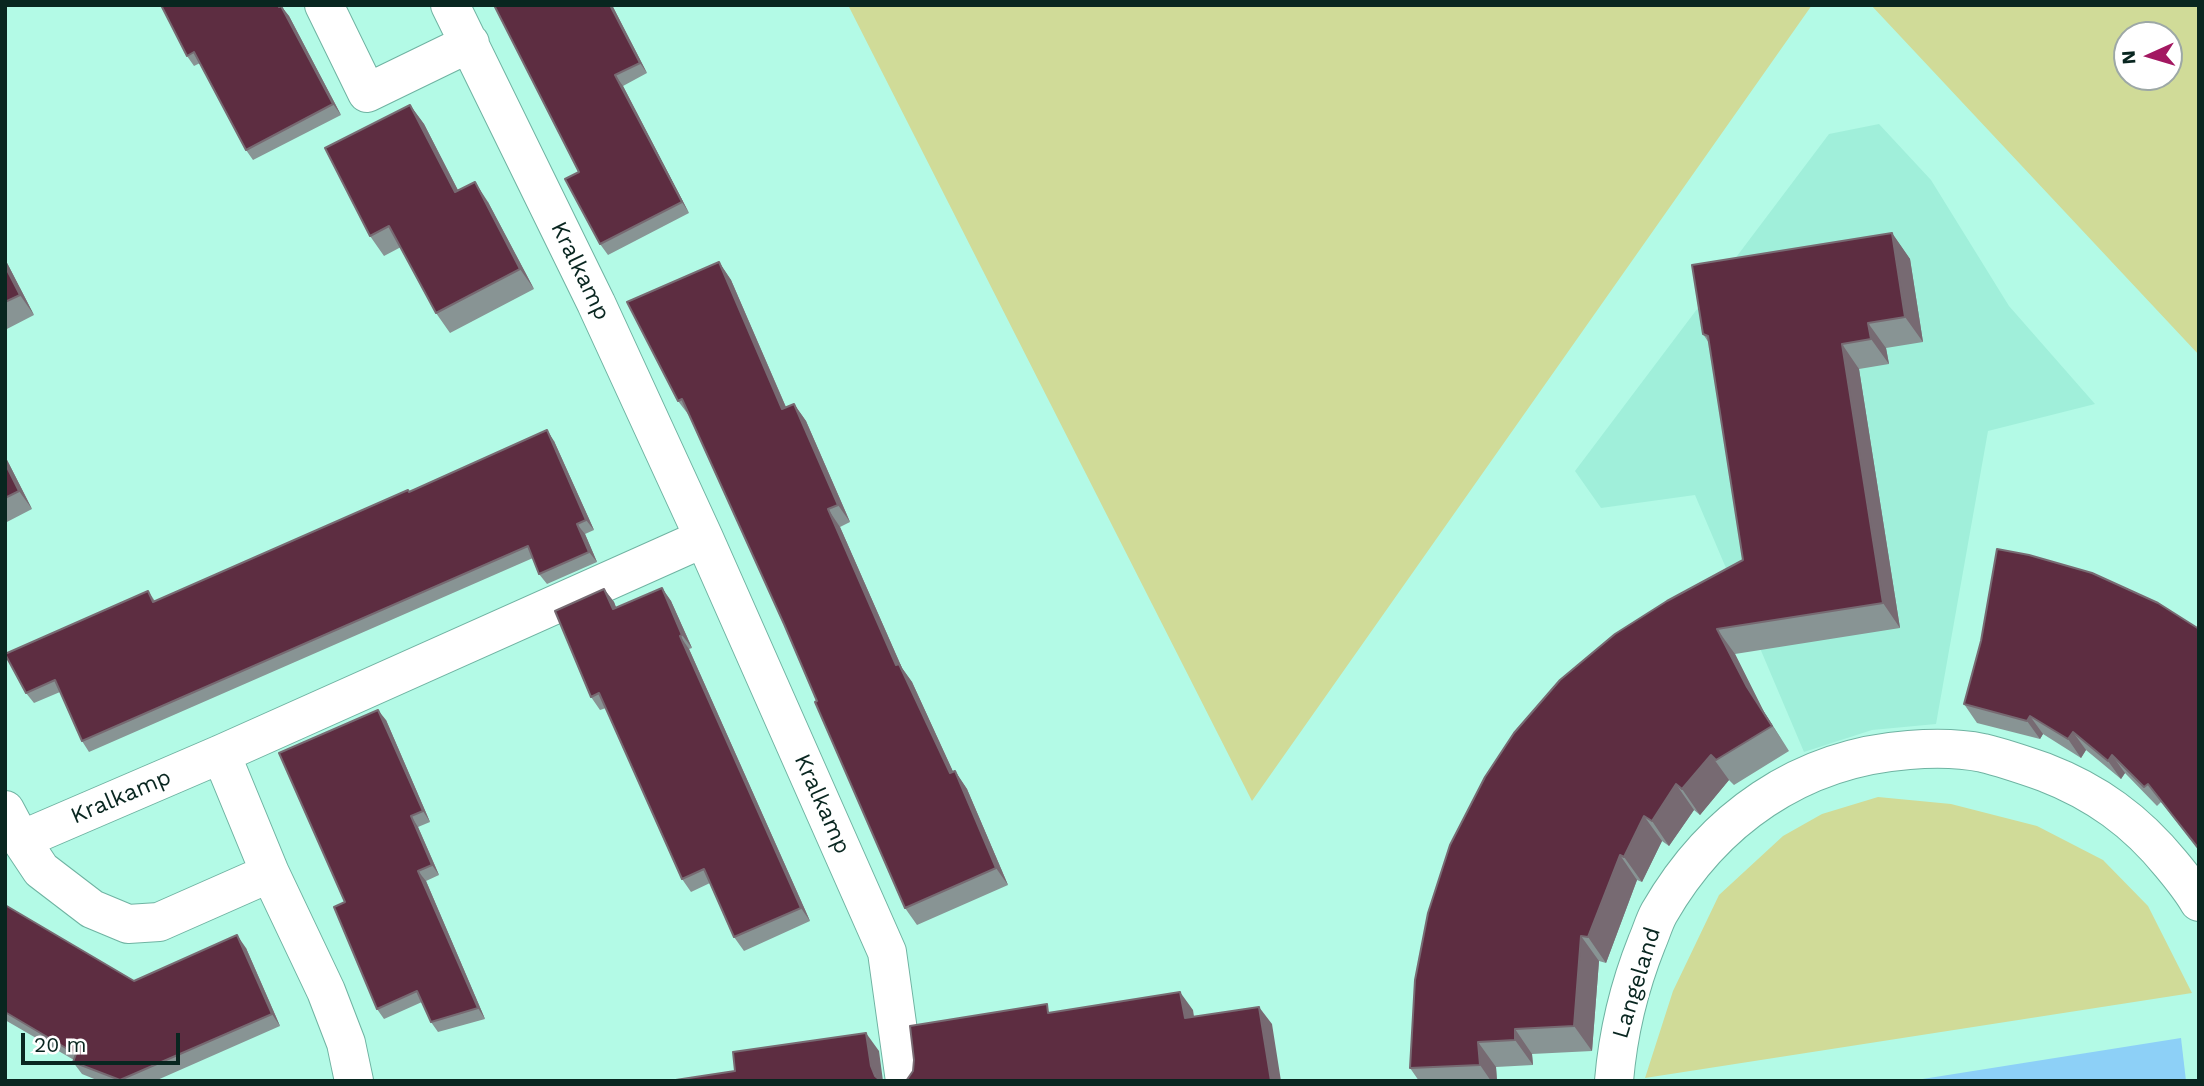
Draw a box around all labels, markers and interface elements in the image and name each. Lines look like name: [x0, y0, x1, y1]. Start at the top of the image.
north arrow: [2113, 21, 2183, 91]
text: N: [2117, 50, 2141, 65]
street label: Kralkamp: [544, 217, 616, 325]
street label: Kralkamp: [788, 750, 856, 858]
street label: Kralkamp: [67, 764, 175, 830]
street label: Langeland: [1607, 924, 1667, 1042]
scale bar: [24, 1020, 184, 1064]
text: 20 m: [34, 1032, 86, 1057]

